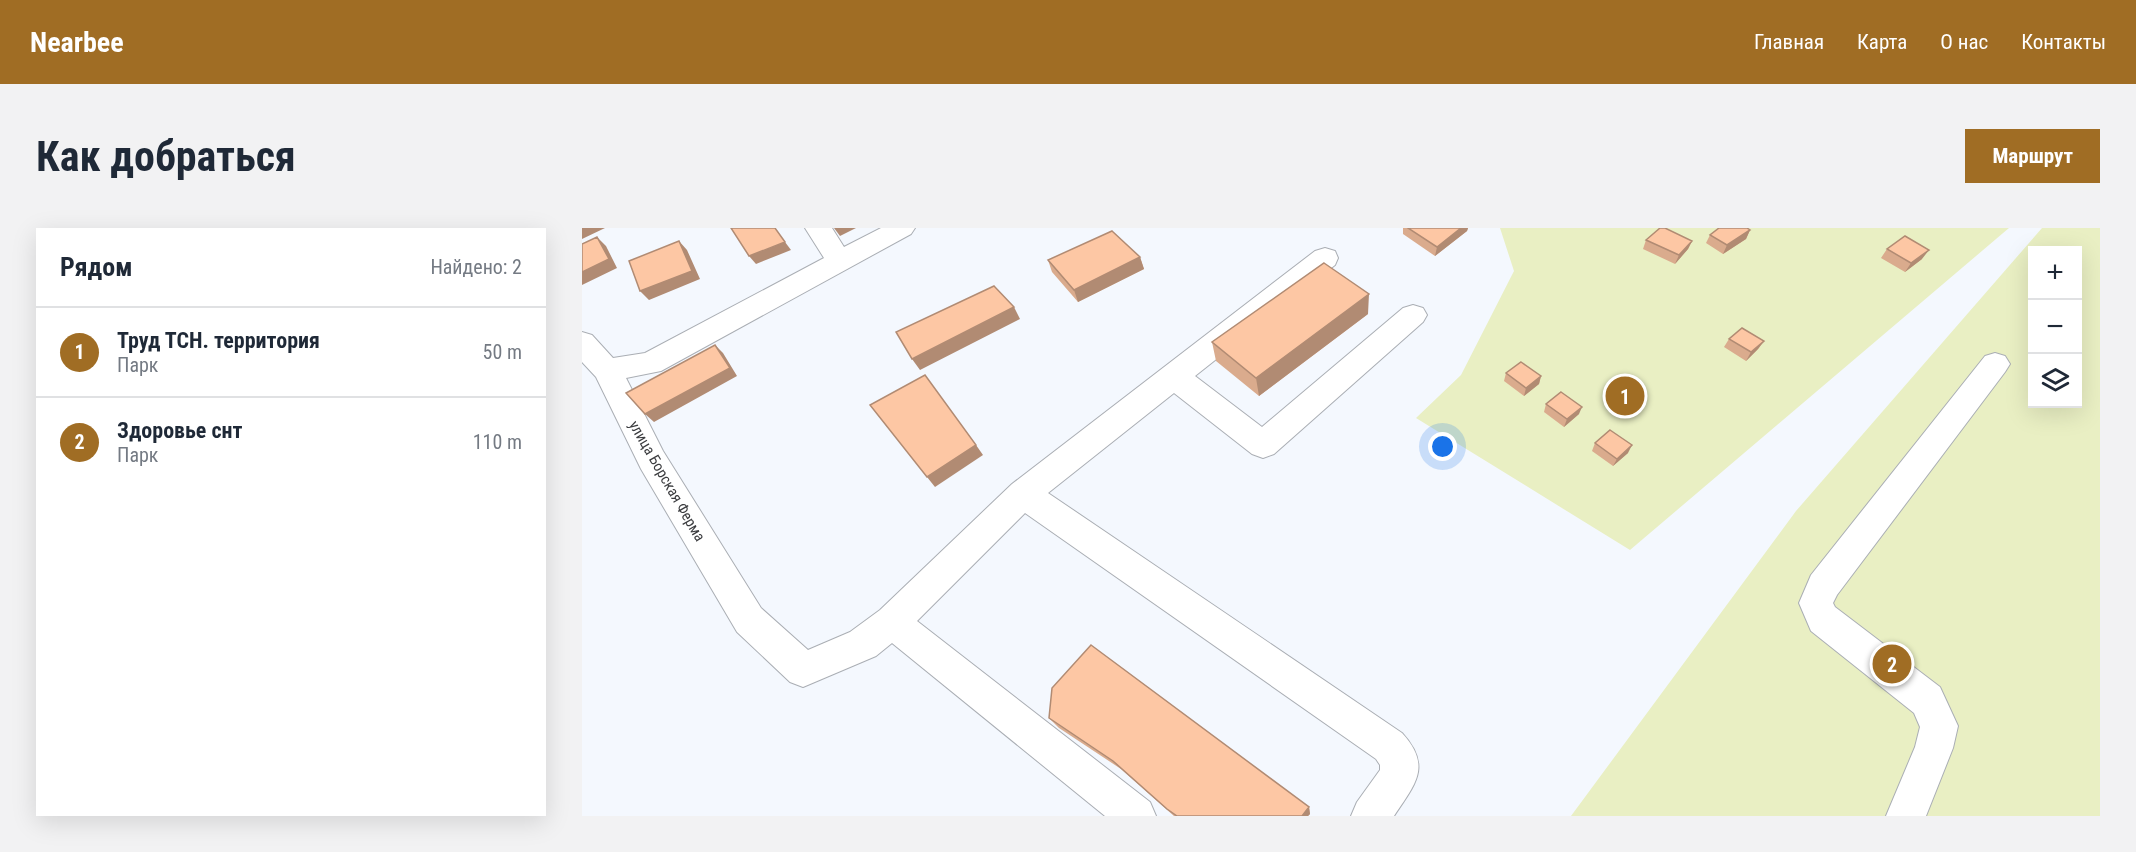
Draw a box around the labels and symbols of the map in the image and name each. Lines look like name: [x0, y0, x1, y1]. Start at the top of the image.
pin: 1: [1606, 374, 1644, 418]
street label: улица Борская Ферма: [625, 417, 709, 545]
your location: [1428, 432, 1457, 461]
pin: 2: [1872, 642, 1912, 686]

